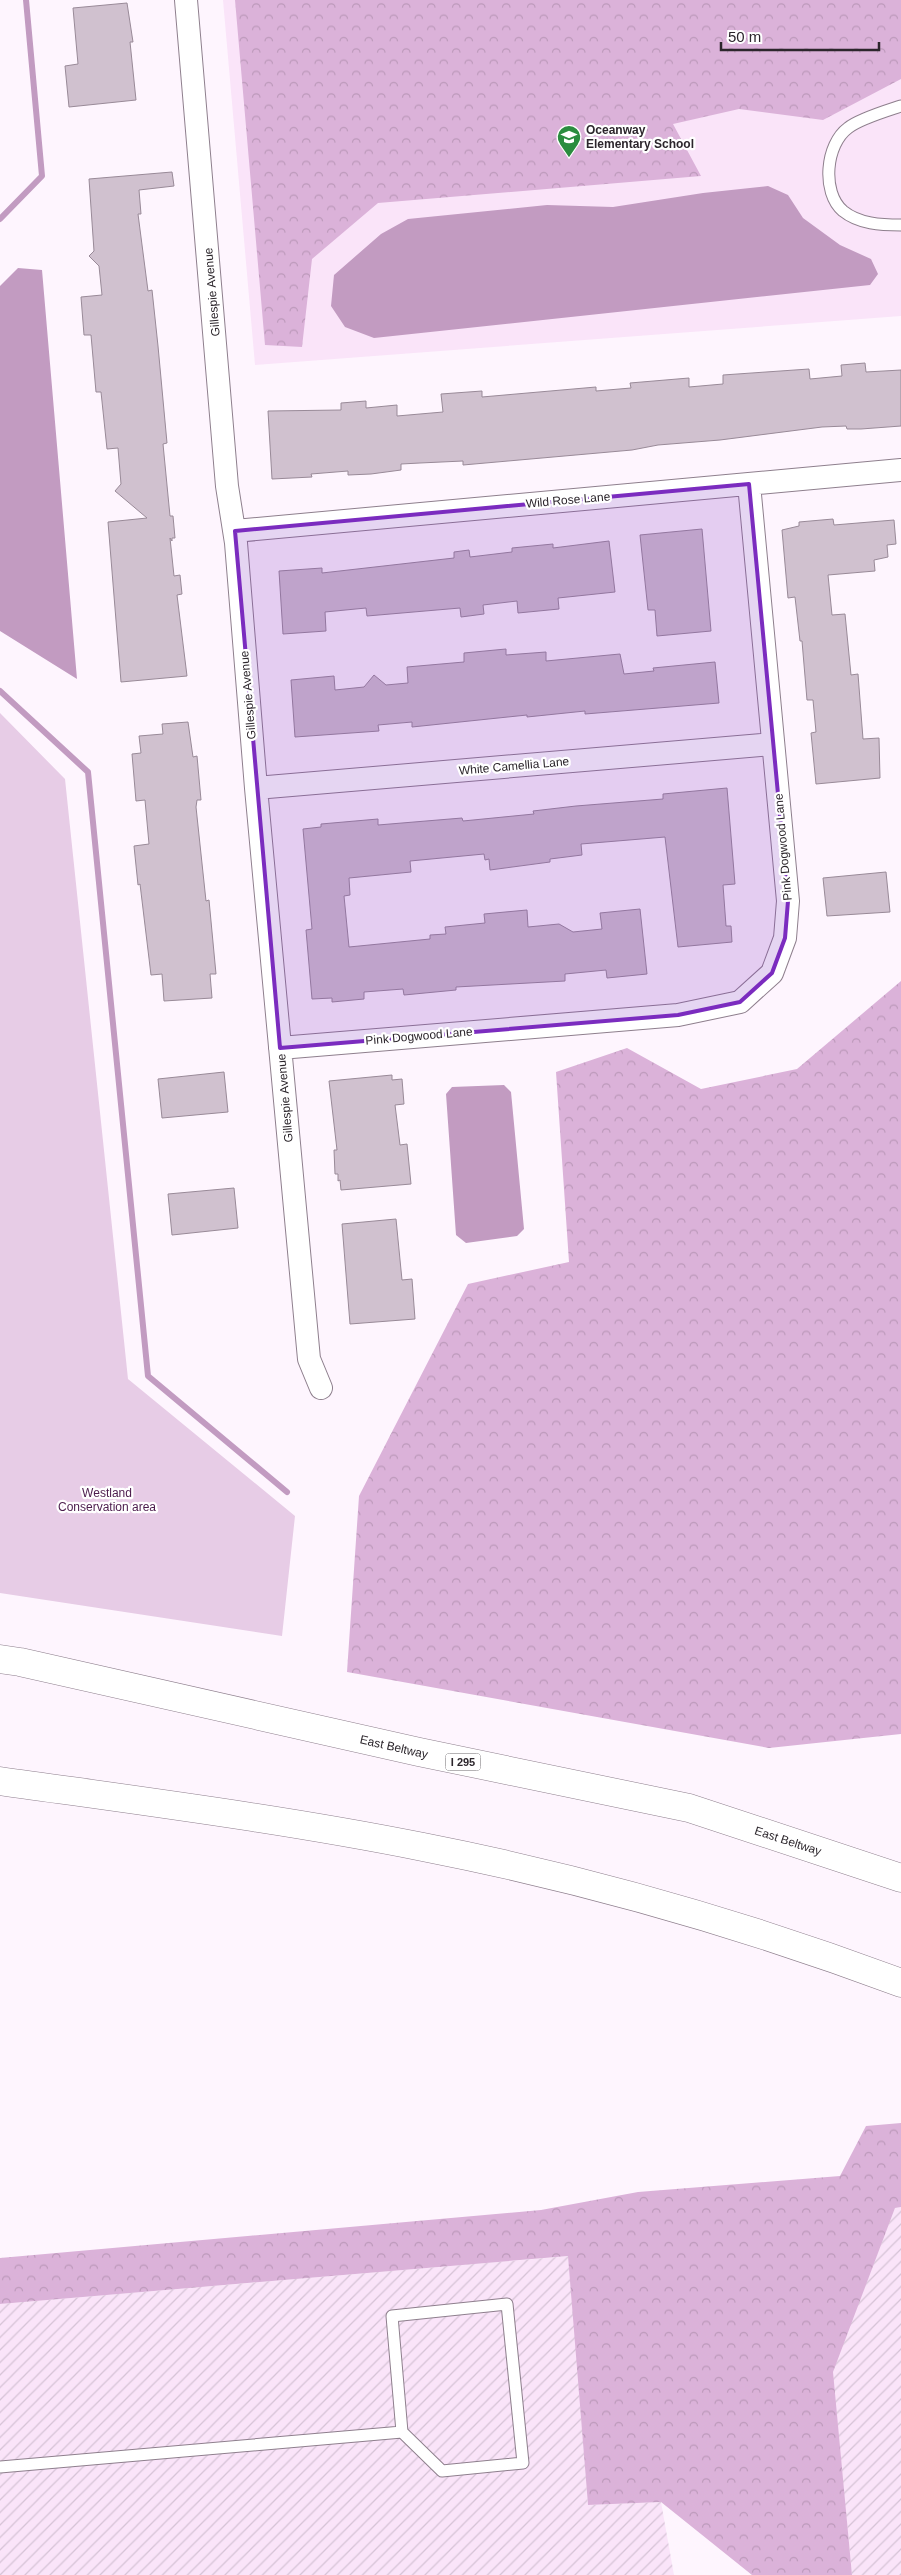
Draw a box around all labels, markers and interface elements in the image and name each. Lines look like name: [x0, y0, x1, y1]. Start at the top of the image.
scale bar: [721, 20, 878, 52]
text: 50 m: [728, 28, 761, 45]
place label: Oceanway Elementary School: [586, 123, 694, 151]
school or university icon: Oceanway Elementary School: [556, 124, 582, 158]
street label: Gillespie Avenue: [201, 247, 223, 337]
street label: Wild Rose Lane: [525, 489, 611, 511]
street label: Gillespie Avenue: [237, 650, 259, 740]
street label: White Camellia Lane: [458, 754, 570, 778]
street label: Pink Dogwood Lane: [771, 793, 795, 901]
street label: Pink Dogwood Lane: [365, 1024, 473, 1048]
street label: Gillespie Avenue: [274, 1053, 296, 1143]
park label: Westland Conservation area: [58, 1486, 156, 1514]
street label: East Beltway: [359, 1732, 429, 1762]
road number: I 295: [446, 1754, 480, 1770]
street label: East Beltway: [753, 1824, 823, 1858]

